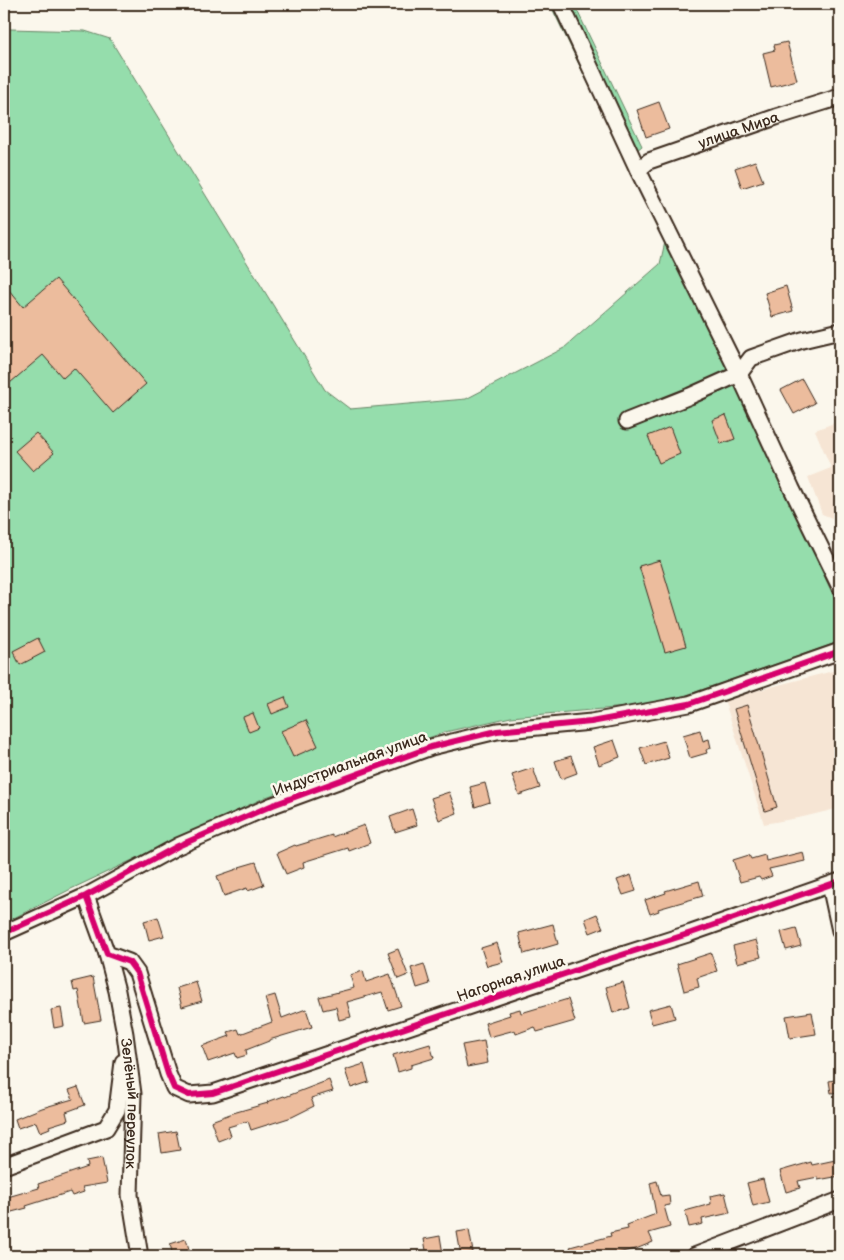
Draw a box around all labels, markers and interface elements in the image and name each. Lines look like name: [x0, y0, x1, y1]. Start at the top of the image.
street label: улица Мира: [696, 107, 781, 153]
street label: Индустриальная улица: [270, 727, 430, 801]
street label: Нагорная улица: [454, 952, 568, 1006]
street label: Зелёный переулок: [116, 1037, 143, 1169]

